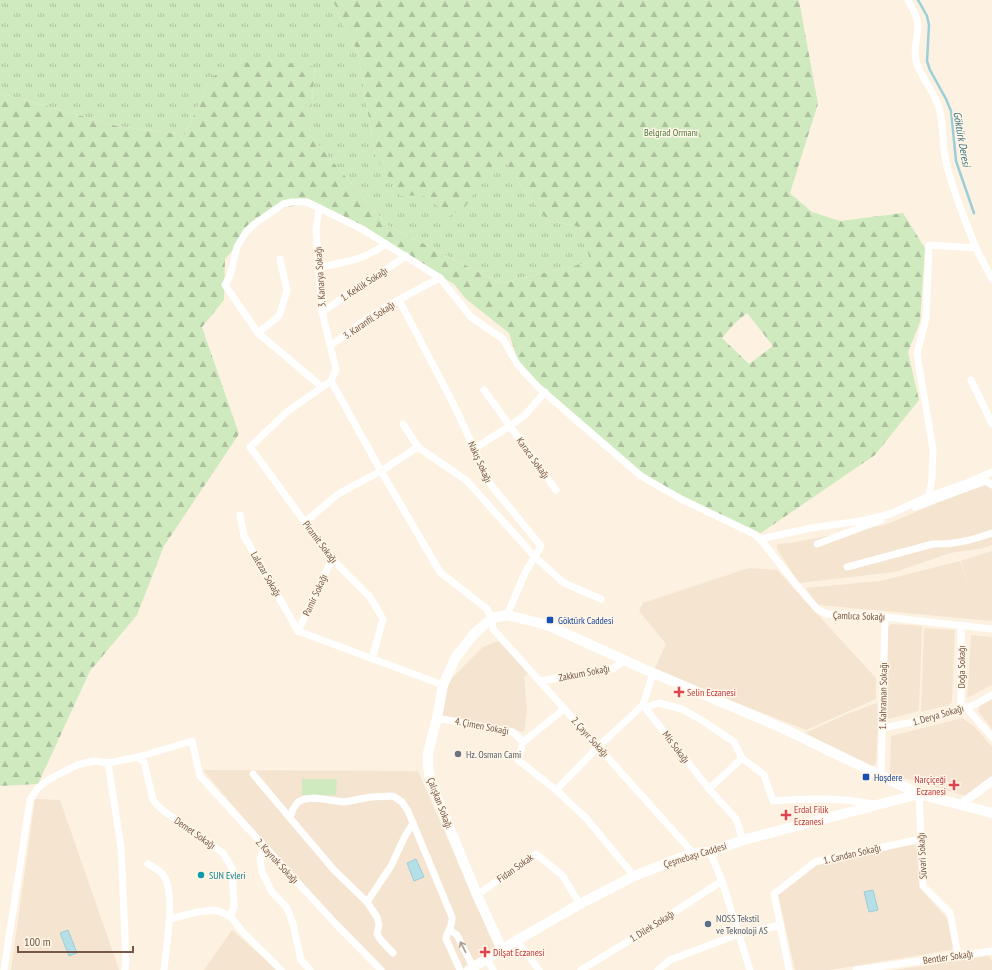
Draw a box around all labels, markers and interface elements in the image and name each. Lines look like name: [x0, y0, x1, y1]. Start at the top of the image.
water label: Göktürk Deresi: [950, 110, 974, 169]
park label: Belgrad Ormanı: [644, 126, 698, 139]
street label: 3. Kanarya Sokağı: [311, 246, 329, 308]
street label: 1. Keklik Sokağı: [338, 264, 390, 304]
street label: 3. Karanfil Sokağı: [341, 298, 397, 342]
street label: Karaca Sokağı: [514, 435, 552, 481]
street label: Nakış Sokağı: [465, 439, 495, 485]
street label: Piramit Sokağı: [300, 518, 340, 566]
street label: Lalezar Sokağı: [248, 549, 284, 599]
street label: Pamir Sokağı: [300, 572, 330, 618]
street label: Çamlıca Sokağı: [833, 609, 885, 623]
place label: Göktürk Caddesi: [558, 614, 614, 627]
marker: Göktürk Caddesi: [545, 615, 555, 625]
street label: Doğa Sokağı: [955, 646, 968, 688]
street label: Zakkum Sokağı: [557, 662, 611, 684]
street label: 1. Kahraman Sokağı: [876, 662, 890, 730]
place label: Selin Eczanesi: [687, 686, 736, 699]
marker: Selin Eczanesi: [674, 687, 684, 697]
street label: 1. Derya Sokağı: [911, 701, 965, 729]
street label: 4. Çimen Sokağı: [454, 714, 510, 738]
street label: 2. Çayır Sokağı: [568, 714, 612, 760]
street label: Mis Sokağı: [660, 728, 692, 766]
place label: Hz. Osman Cami: [466, 748, 521, 761]
marker: Hz. Osman Cami: [453, 749, 463, 759]
place label: Hoşdere: [874, 771, 902, 784]
marker: Hoşdere: [861, 772, 871, 782]
place label: Narçiçeği Eczanesi: [914, 773, 946, 798]
street label: Çalışkan Sokağı: [424, 776, 456, 830]
marker: Narçiçeği Eczanesi: [949, 780, 959, 790]
place label: Erdal Filik Eczanesi: [794, 803, 829, 828]
marker: Erdal Filik Eczanesi: [781, 810, 791, 820]
street label: Demet Sokağı: [172, 814, 218, 852]
street label: Süvari Sokağı: [914, 832, 930, 880]
street label: 2. Kaynak Sokağı: [253, 836, 301, 886]
street label: Çeşmebaşı Caddesi: [662, 839, 728, 871]
street label: 1. Candan Sokağı: [822, 841, 882, 867]
street label: Fidan Sokak: [494, 851, 536, 885]
place label: SUN Evleri: [209, 869, 246, 882]
marker: SUN Evleri: [196, 870, 206, 880]
street label: 1. Dilek Sokağı: [627, 907, 677, 945]
place label: NOSS Tekstil ve Teknoloji AS: [716, 912, 768, 937]
marker: NOSS Tekstil ve Teknoloji AS: [703, 919, 713, 929]
scale bar: [18, 928, 133, 954]
text: 100 m: [24, 934, 51, 949]
one-way arrow: [459, 942, 466, 954]
place label: Dilşat Eczanesi: [493, 946, 544, 959]
marker: Dilşat Eczanesi: [480, 947, 490, 957]
street label: Bentler Sokağı: [922, 947, 974, 967]

